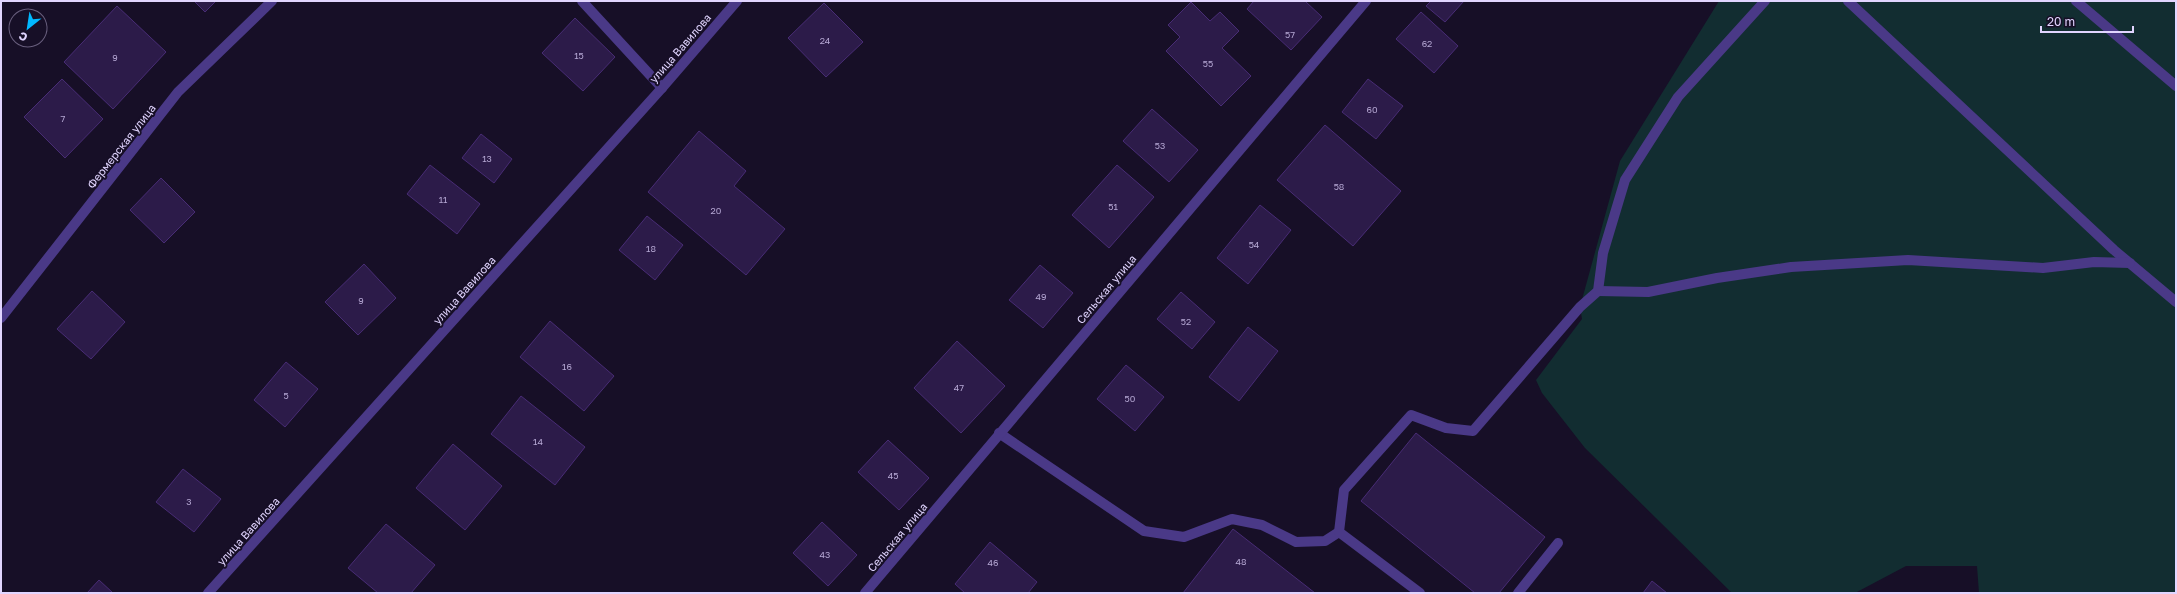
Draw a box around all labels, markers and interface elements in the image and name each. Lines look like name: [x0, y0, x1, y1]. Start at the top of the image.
north arrow: [8, 8, 48, 48]
scale bar: [2041, 8, 2133, 34]
street label: улица Вавилова: [647, 11, 713, 85]
text: 20 m: [2047, 14, 2075, 29]
text: С: [16, 29, 29, 45]
house number: 57: [1285, 29, 1295, 40]
house number: 24: [820, 35, 831, 46]
house number: 62: [1422, 38, 1432, 49]
house number: 15: [574, 50, 584, 61]
house number: 9: [112, 52, 118, 63]
house number: 55: [1203, 58, 1213, 69]
street label: Фермерская улица: [84, 101, 158, 191]
house number: 60: [1366, 104, 1378, 115]
house number: 7: [61, 113, 66, 124]
house number: 53: [1155, 140, 1165, 151]
house number: 13: [482, 153, 492, 164]
house number: 58: [1334, 181, 1344, 192]
house number: 11: [439, 194, 448, 205]
house number: 51: [1108, 201, 1118, 212]
house number: 20: [711, 205, 722, 216]
house number: 54: [1249, 239, 1260, 250]
house number: 18: [646, 243, 656, 254]
street label: Сельская улица: [1073, 252, 1139, 326]
street label: улица Вавилова: [430, 253, 498, 327]
house number: 49: [1036, 291, 1046, 302]
house number: 9: [358, 295, 364, 306]
house number: 52: [1181, 316, 1191, 327]
house number: 16: [562, 361, 572, 372]
house number: 47: [954, 382, 964, 393]
house number: 5: [283, 390, 289, 401]
house number: 50: [1125, 393, 1136, 404]
house number: 14: [533, 436, 543, 447]
house number: 45: [888, 470, 898, 481]
street label: улица Вавилова: [214, 494, 282, 568]
house number: 3: [186, 496, 192, 507]
street label: Сельская улица: [864, 500, 930, 574]
house number: 43: [820, 549, 830, 560]
house number: 48: [1236, 556, 1246, 567]
house number: 46: [988, 557, 998, 568]

